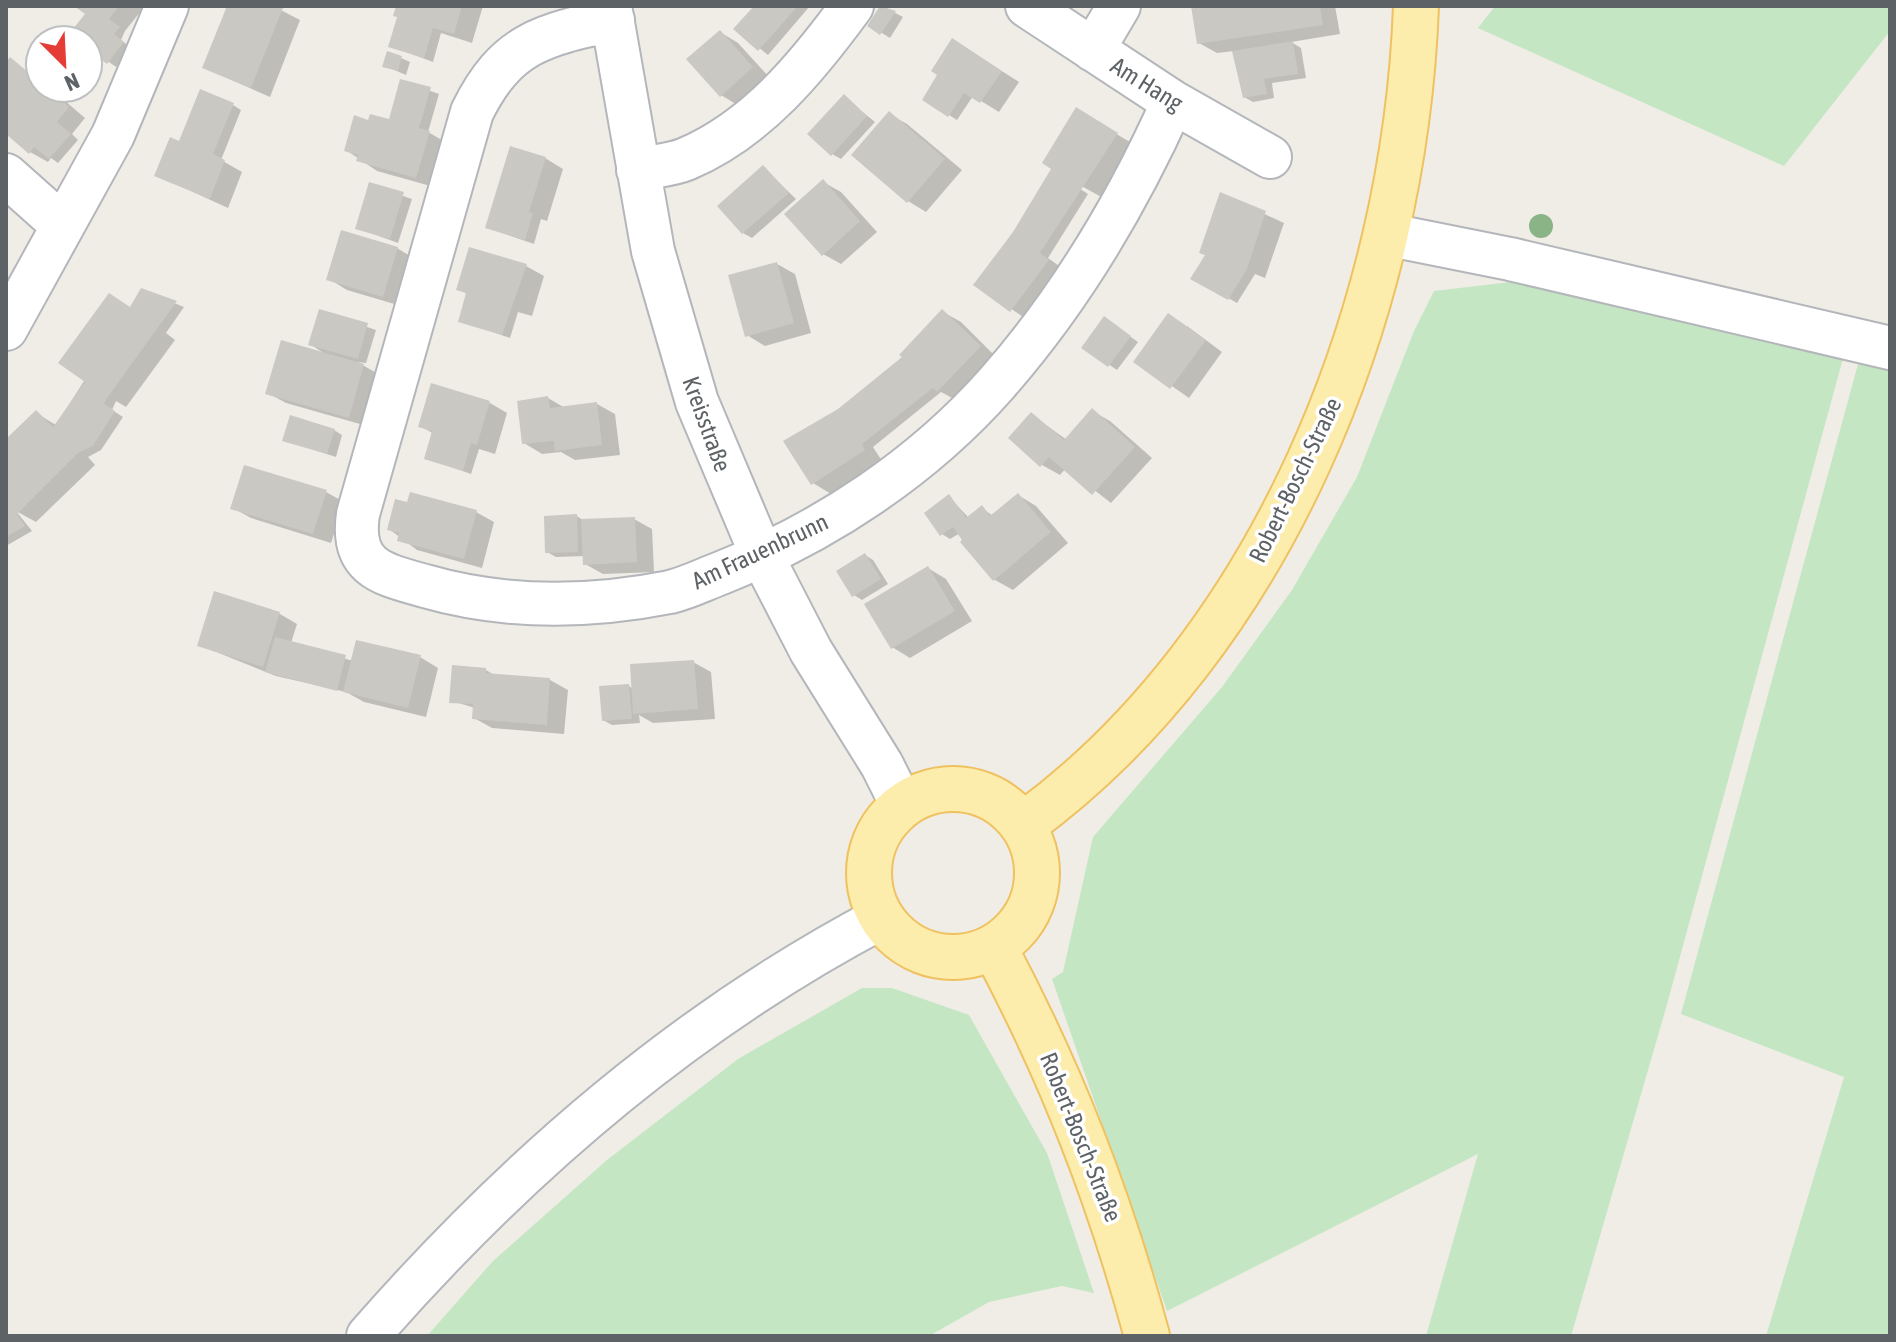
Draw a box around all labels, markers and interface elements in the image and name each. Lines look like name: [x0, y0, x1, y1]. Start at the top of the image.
north arrow: [24, 24, 104, 104]
street label: Am Hang: [1106, 52, 1188, 117]
text: N: [61, 68, 83, 97]
street label: Kreisstraße: [677, 373, 737, 475]
street label: Robert-Bosch-Straße: [1243, 393, 1347, 567]
street label: Am Frauenbrunn: [688, 508, 832, 594]
street label: Robert-Bosch-Straße: [1035, 1049, 1127, 1225]

